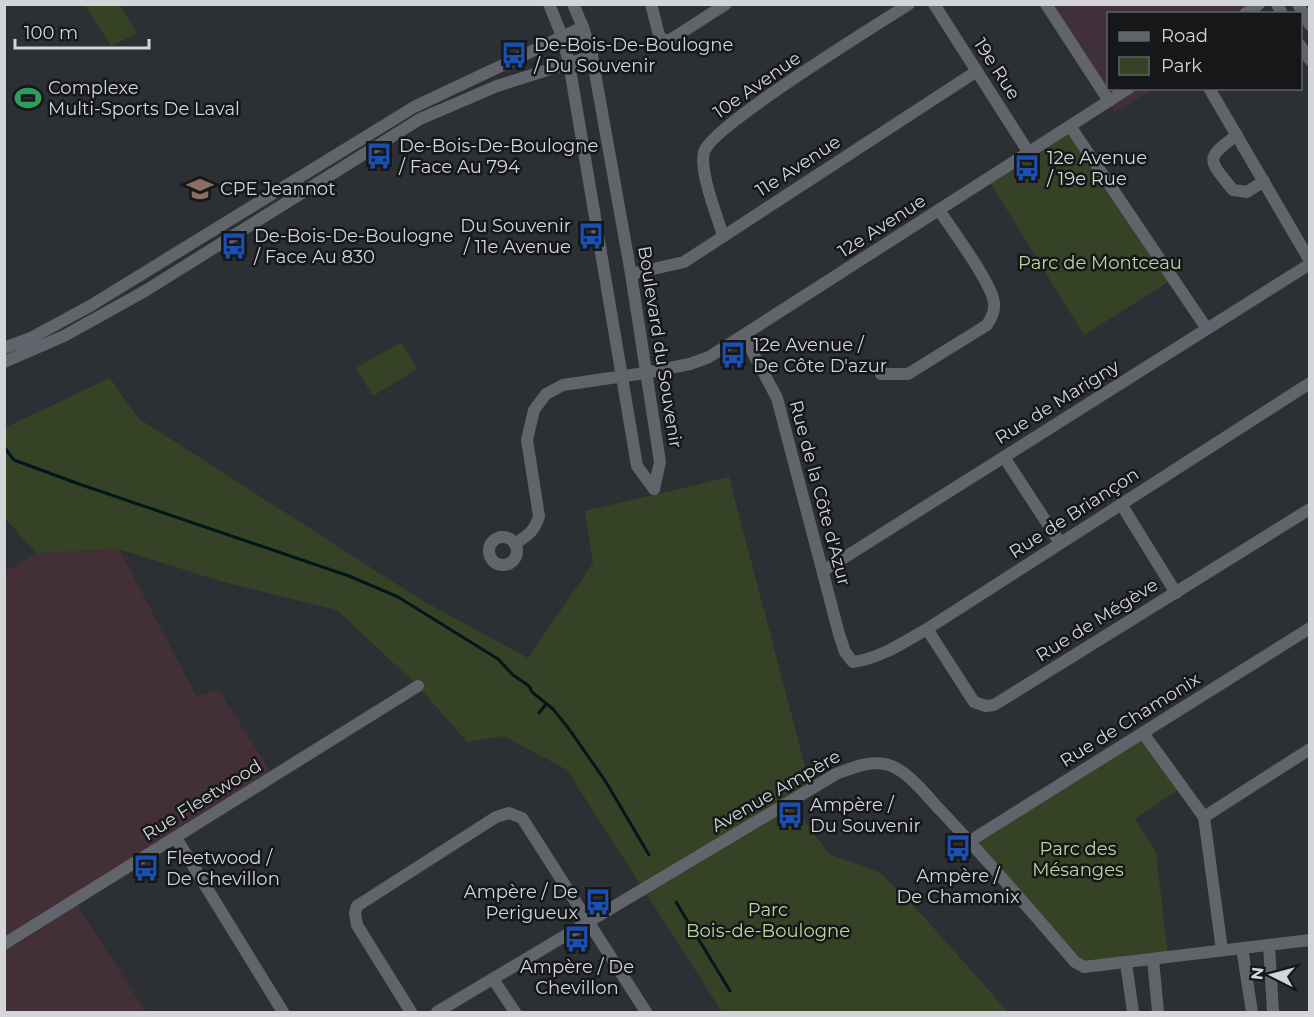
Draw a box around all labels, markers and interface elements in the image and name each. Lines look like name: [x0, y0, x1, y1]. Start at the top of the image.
scale bar: [15, 12, 148, 50]
legend: [1107, 12, 1302, 90]
text: 100 m: [24, 22, 78, 44]
text: Road: [1161, 25, 1208, 47]
place label: De-Bois-De-Boulogne / Du Souvenir: [533, 34, 734, 77]
street label: 19e Rue: [969, 34, 1025, 104]
bus stop icon: De-Bois-De-Boulogne / Du Souvenir: [499, 40, 529, 70]
street label: 10e Avenue: [709, 47, 805, 123]
text: Park: [1161, 55, 1202, 77]
place label: Complexe Multi-Sports De Laval: [48, 77, 240, 120]
sports icon: Complexe Multi-Sports De Laval: [13, 83, 43, 113]
street label: 11e Avenue: [752, 130, 845, 202]
place label: De-Bois-De-Boulogne / Face Au 794: [398, 135, 599, 178]
bus stop icon: De-Bois-De-Boulogne / Face Au 794: [364, 141, 394, 171]
place label: 12e Avenue / 19e Rue: [1046, 147, 1147, 190]
bus stop icon: 12e Avenue / 19e Rue: [1012, 153, 1042, 183]
school or university icon: CPE Jeannot: [185, 174, 215, 204]
place label: CPE Jeannot: [220, 178, 335, 200]
street label: 12e Avenue: [834, 189, 930, 262]
place label: Du Souvenir / 11e Avenue: [460, 215, 571, 258]
bus stop icon: Du Souvenir / 11e Avenue: [576, 221, 606, 251]
place label: De-Bois-De-Boulogne / Face Au 830: [253, 225, 454, 268]
bus stop icon: De-Bois-De-Boulogne / Face Au 830: [219, 231, 249, 261]
street label: Boulevard du Souvenir: [633, 244, 687, 450]
park label: Parc de Montceau: [1018, 252, 1182, 274]
place label: 12e Avenue / De Côte D'azur: [753, 334, 887, 377]
bus stop icon: 12e Avenue / De Côte D'azur: [718, 340, 748, 370]
street label: Rue de Marigny: [991, 355, 1123, 449]
street label: Rue de la Côte d'Azur: [785, 398, 855, 588]
street label: Rue de Briançon: [1005, 463, 1143, 563]
street label: Rue de Mégève: [1032, 574, 1162, 666]
street label: Rue de Chamonix: [1056, 668, 1204, 772]
street label: Avenue Ampère: [707, 745, 845, 837]
street label: Rue Fleetwood: [138, 755, 266, 845]
place label: Ampère / Du Souvenir: [810, 794, 921, 837]
bus stop icon: Ampère / Du Souvenir: [775, 800, 805, 830]
bus stop icon: Ampère / De Chamonix: [943, 833, 973, 863]
park label: Parc des Mésanges: [1032, 838, 1124, 881]
place label: Fleetwood / De Chevillon: [166, 847, 280, 890]
bus stop icon: Fleetwood / De Chevillon: [131, 853, 161, 883]
place label: Ampère / De Chamonix: [896, 865, 1020, 908]
place label: Ampère / De Perigueux: [464, 881, 578, 924]
bus stop icon: Ampère / De Perigueux: [583, 887, 613, 917]
park label: Parc Bois-de-Boulogne: [686, 899, 850, 942]
bus stop icon: Ampère / De Chevillon: [562, 924, 592, 954]
north arrow: [1242, 945, 1302, 1005]
place label: Ampère / De Chevillon: [520, 956, 634, 999]
text: N: [1247, 966, 1268, 981]

